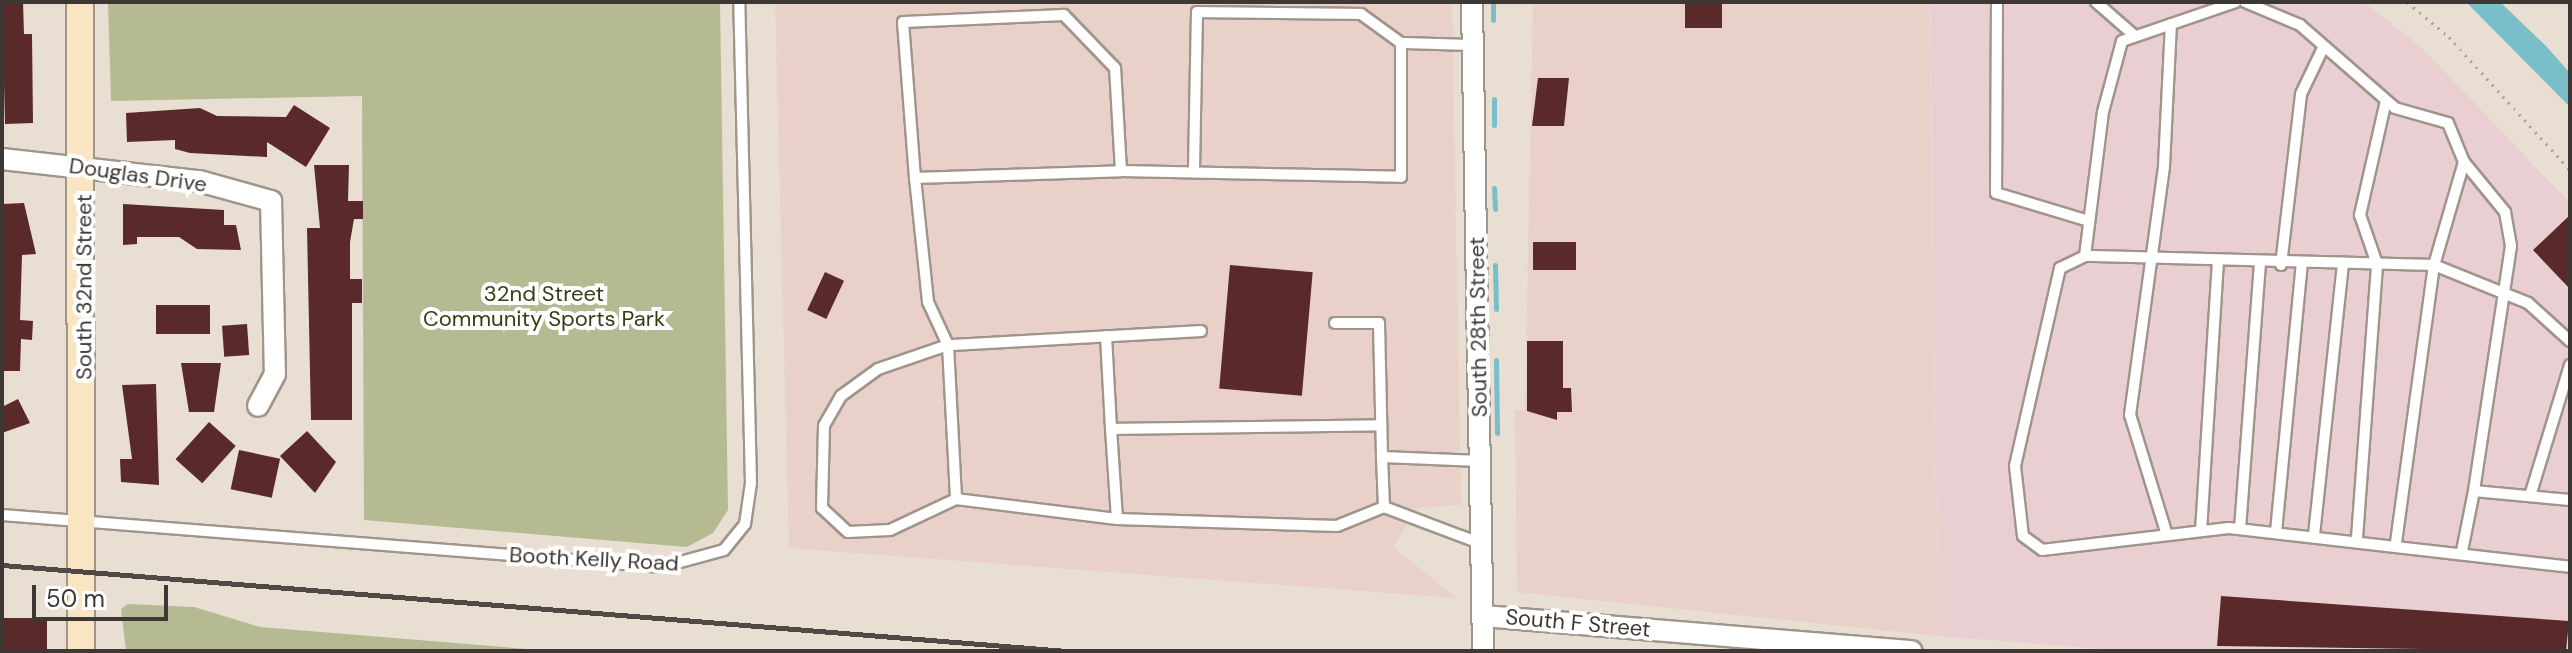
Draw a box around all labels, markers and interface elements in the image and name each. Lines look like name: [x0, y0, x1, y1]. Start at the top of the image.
street label: Douglas Drive: [67, 152, 209, 198]
street label: South 32nd Street: [71, 194, 97, 380]
street label: South 28th Street: [1463, 236, 1493, 418]
park label: 32nd Street Community Sports Park: [423, 280, 665, 332]
street label: Booth Kelly Road: [509, 541, 679, 577]
scale bar: [36, 569, 172, 619]
text: 50 m: [46, 583, 105, 614]
street label: South F Street: [1504, 604, 1652, 642]

